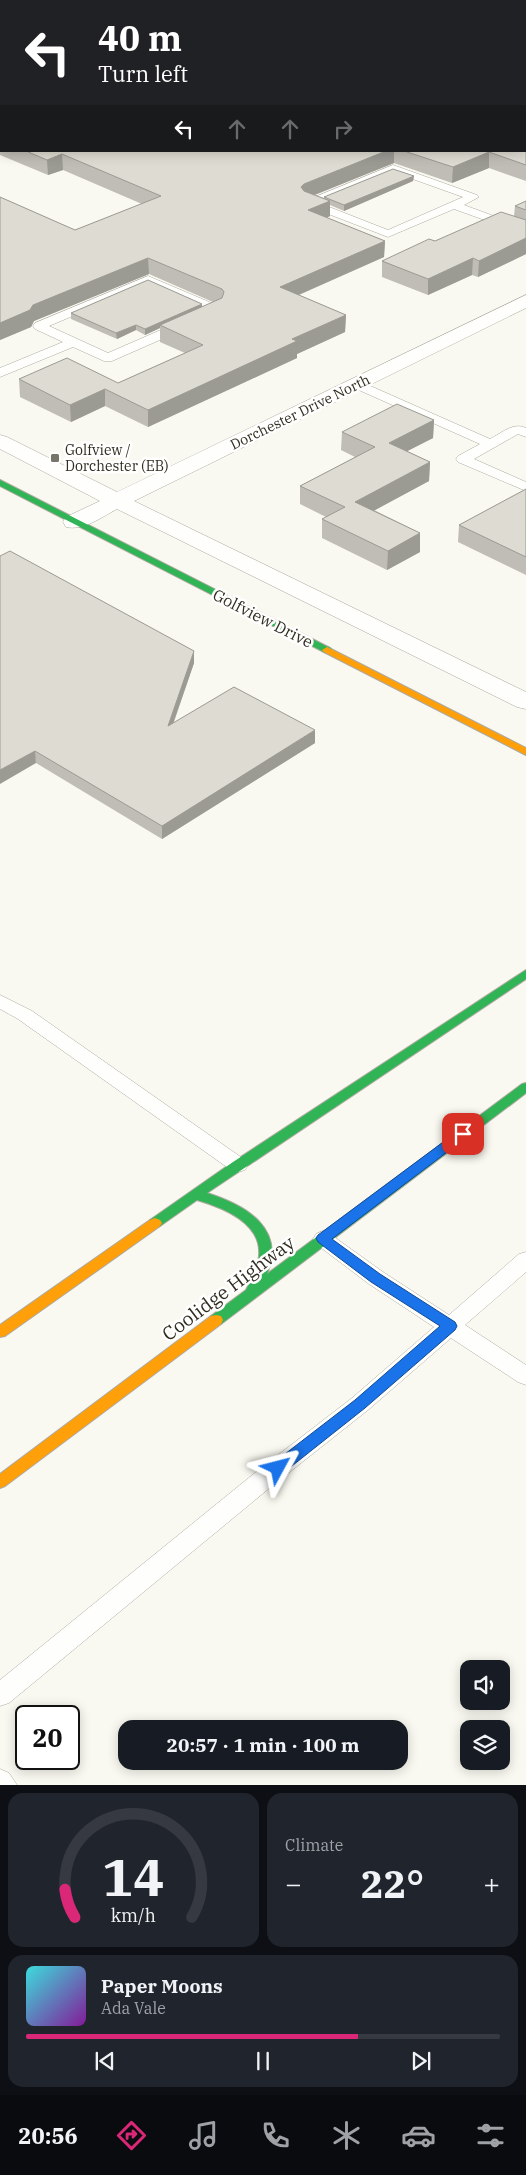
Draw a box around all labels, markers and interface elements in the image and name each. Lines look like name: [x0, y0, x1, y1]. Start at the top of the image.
text: 40 m: [98, 15, 182, 61]
icon: left: [15, 20, 80, 85]
text: Turn left: [98, 59, 188, 88]
icon: left: [170, 115, 198, 143]
icon: ahead: [223, 115, 251, 143]
icon: ahead: [276, 115, 304, 143]
icon: right: [329, 115, 357, 143]
street label: Dorchester Drive North: [227, 370, 373, 454]
place label: Golfview / Dorchester (EB): [65, 441, 169, 475]
marker: Golfview / Dorchester (EB): [49, 452, 61, 464]
street label: Golfview Drive: [210, 584, 316, 652]
pin: [442, 1113, 484, 1155]
icon: arrive: [449, 1120, 477, 1148]
street label: Coolidge Highway: [157, 1230, 300, 1346]
position arrow: [251, 1441, 303, 1493]
map controls: [460, 1660, 510, 1770]
button: sound: [460, 1660, 510, 1710]
speed limit sign: 20: [15, 1705, 80, 1770]
button: layers: [460, 1720, 510, 1770]
text: 20:57 · 1 min · 100 m: [167, 1733, 359, 1757]
text: Climate: [285, 1835, 343, 1855]
text: 14: [102, 1843, 165, 1910]
text: 22°: [361, 1859, 424, 1908]
text: −: [285, 1865, 302, 1902]
text: +: [483, 1865, 500, 1902]
text: km/h: [111, 1904, 156, 1927]
text: Paper Moons: [101, 1974, 223, 1998]
text: Ada Vale: [101, 1998, 166, 2018]
icon: previous: [91, 2047, 119, 2075]
icon: pause: [249, 2047, 277, 2075]
icon: next: [407, 2047, 435, 2075]
icon: directions: [114, 2118, 149, 2153]
icon: music: [186, 2118, 221, 2153]
icon: phone: [258, 2118, 293, 2153]
icon: climate: [329, 2118, 364, 2153]
icon: car: [401, 2118, 436, 2153]
icon: filters: [473, 2118, 508, 2153]
text: 20:56: [18, 2121, 78, 2150]

